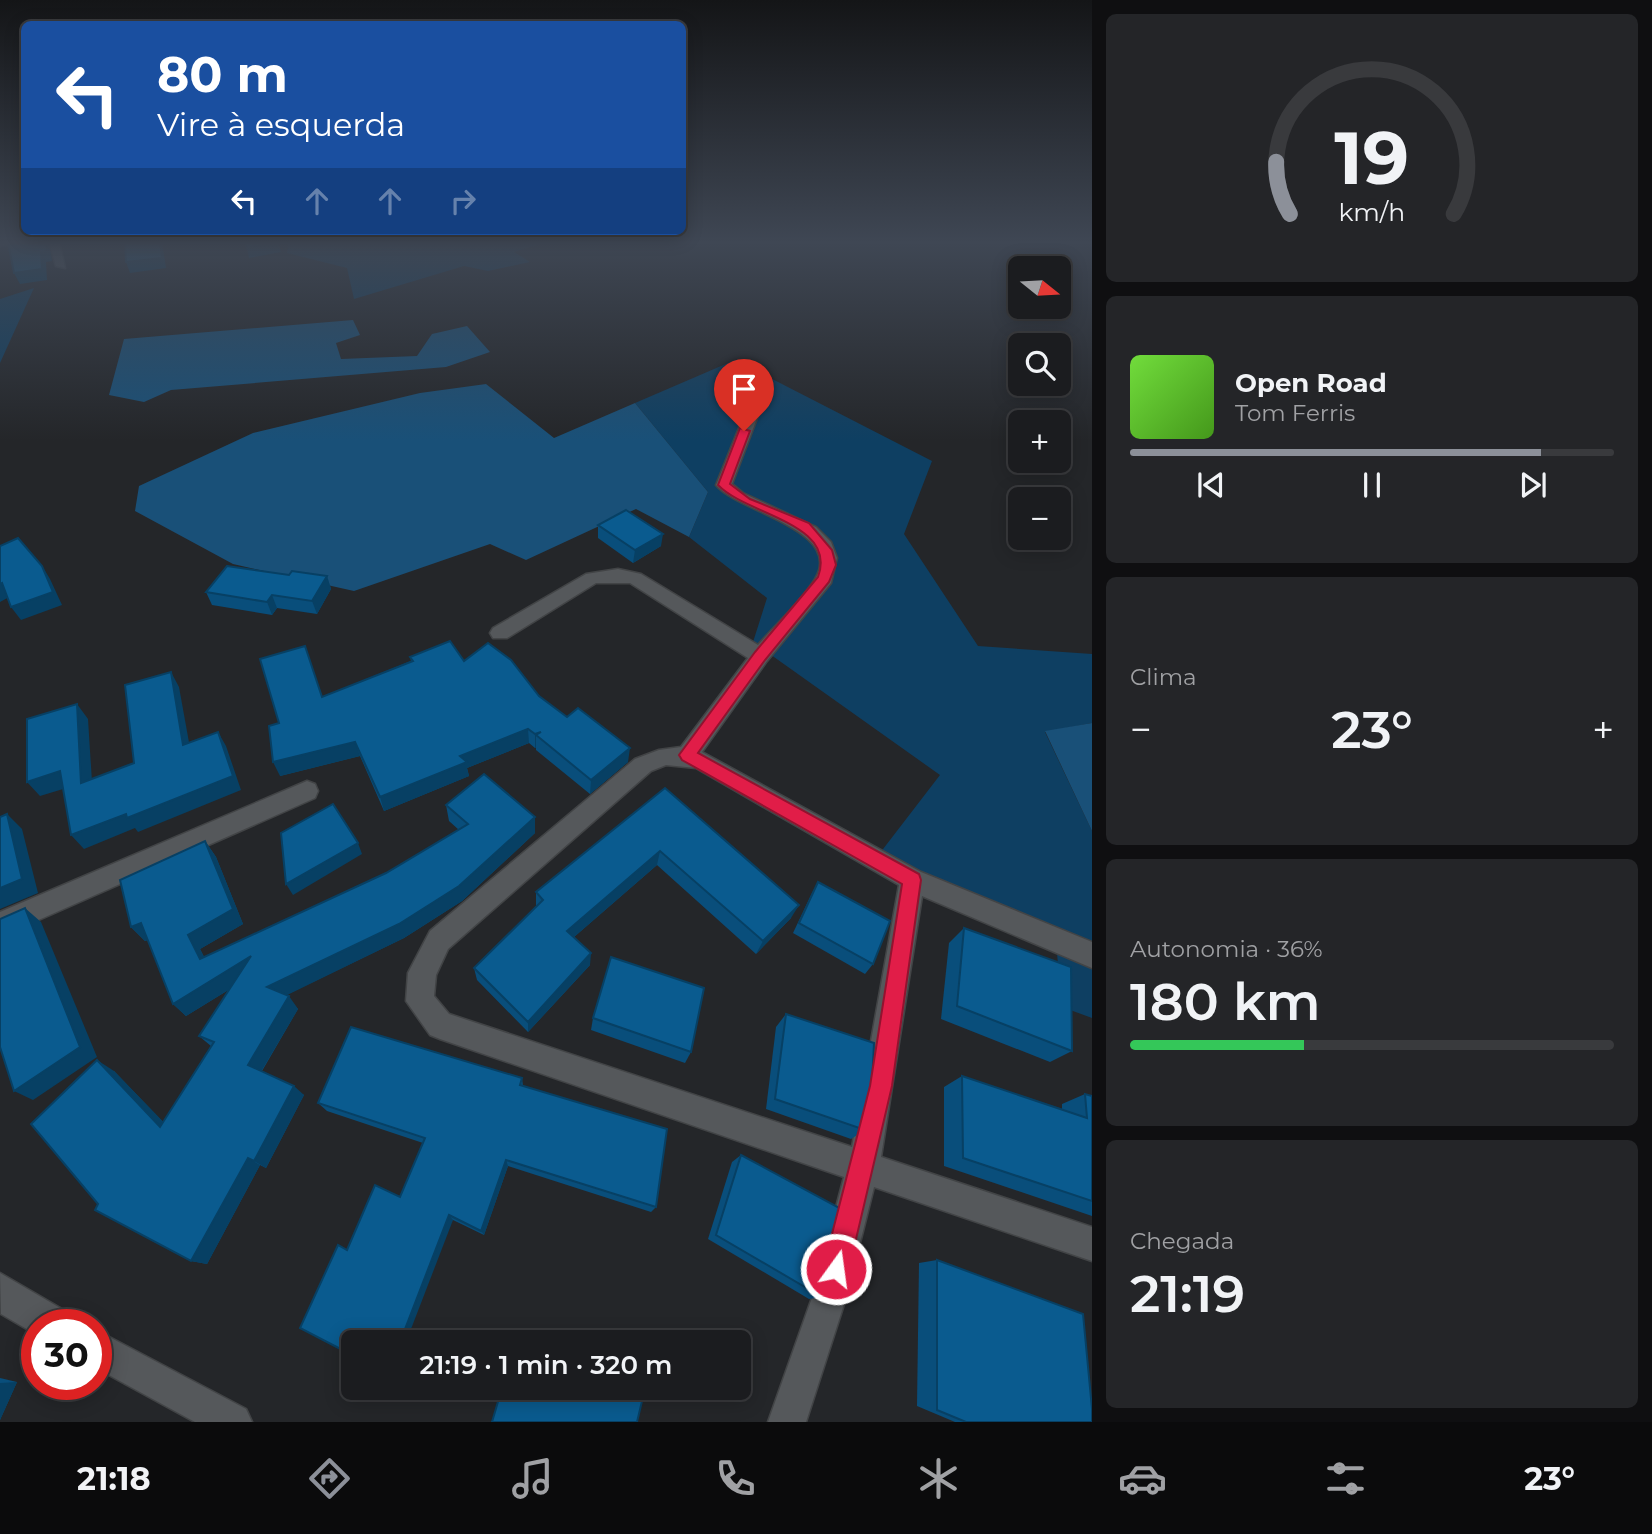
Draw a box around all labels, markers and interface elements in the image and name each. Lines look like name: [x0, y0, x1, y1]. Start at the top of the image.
text: 80 m: [157, 45, 288, 104]
icon: left: [42, 49, 133, 140]
text: Vire à esquerda: [157, 105, 405, 144]
text: 19: [1335, 114, 1409, 202]
icon: left: [225, 182, 263, 220]
icon: ahead: [298, 182, 336, 220]
icon: ahead: [371, 182, 409, 220]
icon: right: [444, 182, 482, 220]
text: km/h: [1339, 197, 1405, 227]
north arrow: [1008, 256, 1071, 318]
map controls: [1008, 256, 1071, 550]
button: search: [1008, 333, 1071, 396]
pin: [714, 359, 774, 431]
text: Open Road: [1235, 367, 1387, 399]
icon: arrive: [725, 370, 763, 408]
text: Tom Ferris: [1235, 399, 1355, 427]
button: +: [1008, 410, 1071, 473]
icon: previous: [1192, 466, 1230, 504]
icon: pause: [1353, 466, 1391, 504]
icon: next: [1514, 466, 1552, 504]
button: −: [1008, 487, 1071, 550]
text: Clima: [1130, 663, 1197, 691]
text: 23°: [1331, 698, 1413, 761]
text: −: [1130, 706, 1152, 753]
text: +: [1592, 706, 1614, 753]
text: Autonomia · 36%: [1130, 935, 1323, 963]
text: 180 km: [1130, 970, 1321, 1033]
text: Chegada: [1130, 1227, 1234, 1255]
position arrow: [799, 1232, 873, 1306]
text: 21:19: [1130, 1262, 1245, 1325]
speed limit sign: 30: [21, 1309, 112, 1400]
text: 21:19 · 1 min · 320 m: [419, 1349, 673, 1381]
icon: directions: [305, 1454, 354, 1503]
icon: music: [508, 1454, 557, 1503]
icon: phone: [711, 1454, 760, 1503]
icon: climate: [914, 1454, 963, 1503]
icon: car: [1118, 1454, 1167, 1503]
icon: filters: [1321, 1454, 1370, 1503]
text: 21:18: [77, 1459, 151, 1498]
text: 23°: [1524, 1459, 1575, 1498]

